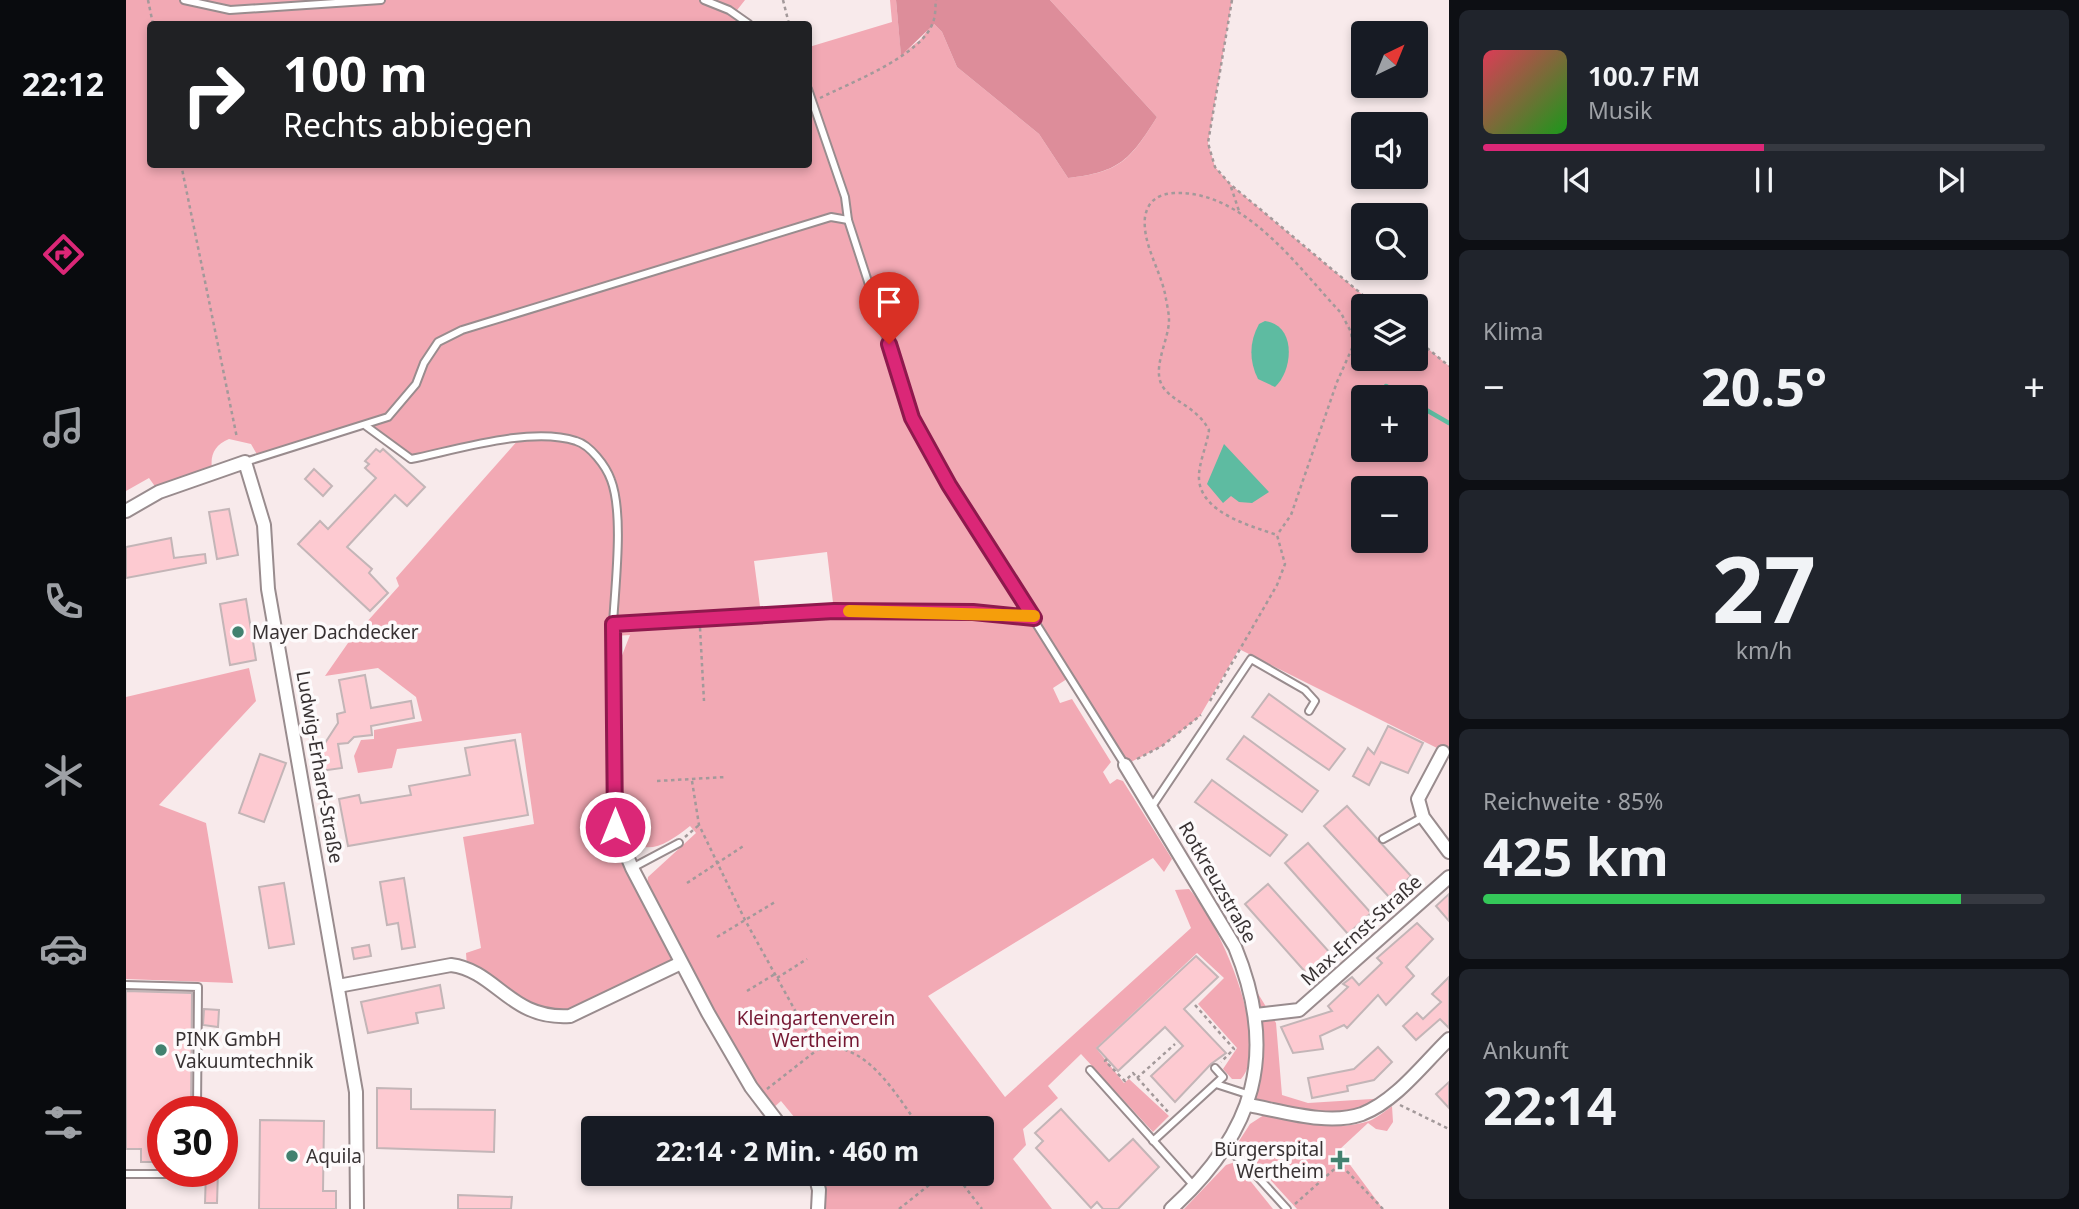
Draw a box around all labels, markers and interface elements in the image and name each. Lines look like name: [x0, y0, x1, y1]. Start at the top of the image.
north arrow: [1351, 21, 1428, 98]
map controls: [1351, 21, 1428, 553]
text: 100 m: [283, 40, 428, 106]
icon: right: [168, 49, 259, 140]
text: 100.7 FM: [1588, 58, 1700, 94]
text: 22:12: [22, 62, 104, 105]
text: Musik: [1588, 94, 1652, 126]
text: Rechts abbiegen: [283, 103, 532, 146]
button: sound: [1351, 112, 1428, 189]
icon: previous: [1558, 161, 1596, 199]
icon: pause: [1745, 161, 1783, 199]
icon: next: [1932, 161, 1970, 199]
button: search: [1351, 203, 1428, 280]
icon: directions: [39, 230, 88, 279]
pin: [859, 272, 919, 344]
icon: arrive: [870, 283, 908, 321]
button: layers: [1351, 294, 1428, 371]
text: Klima: [1483, 315, 1544, 347]
text: 20.5°: [1701, 350, 1827, 421]
text: −: [1483, 360, 1505, 412]
text: +: [2023, 360, 2045, 412]
button: +: [1351, 385, 1428, 462]
icon: music: [39, 403, 88, 452]
button: −: [1351, 476, 1428, 553]
text: 27: [1712, 526, 1816, 650]
icon: phone: [39, 577, 88, 626]
place label: Mayer Dachdecker: [252, 619, 419, 645]
marker: Mayer Dachdecker: [230, 624, 246, 640]
text: km/h: [1736, 634, 1792, 666]
street label: Ludwig-Erhard-Straße: [290, 669, 350, 865]
icon: climate: [39, 751, 88, 800]
text: Reichweite · 85%: [1483, 785, 1663, 817]
position arrow: [578, 790, 652, 864]
street label: Rotkreuzstraße: [1173, 817, 1263, 947]
text: 425 km: [1483, 820, 1669, 891]
street label: Max-Ernst-Straße: [1295, 869, 1427, 991]
icon: car: [39, 924, 88, 973]
park label: Kleingartenverein Wertheim: [737, 1005, 895, 1053]
place label: PINK GmbH Vakuumtechnik: [175, 1026, 313, 1074]
text: Ankunft: [1483, 1034, 1569, 1066]
marker: PINK GmbH Vakuumtechnik: [153, 1042, 169, 1058]
text: 22:14: [1483, 1069, 1617, 1140]
speed limit sign: 30: [147, 1096, 238, 1187]
icon: filters: [39, 1098, 88, 1147]
text: 22:14 · 2 Min. · 460 m: [656, 1133, 919, 1169]
place label: Bürgerspital Wertheim: [1214, 1136, 1324, 1184]
place label: Aquila: [306, 1143, 362, 1169]
marker: Aquila: [284, 1148, 300, 1164]
marker: Bürgerspital Wertheim: [1330, 1150, 1350, 1170]

